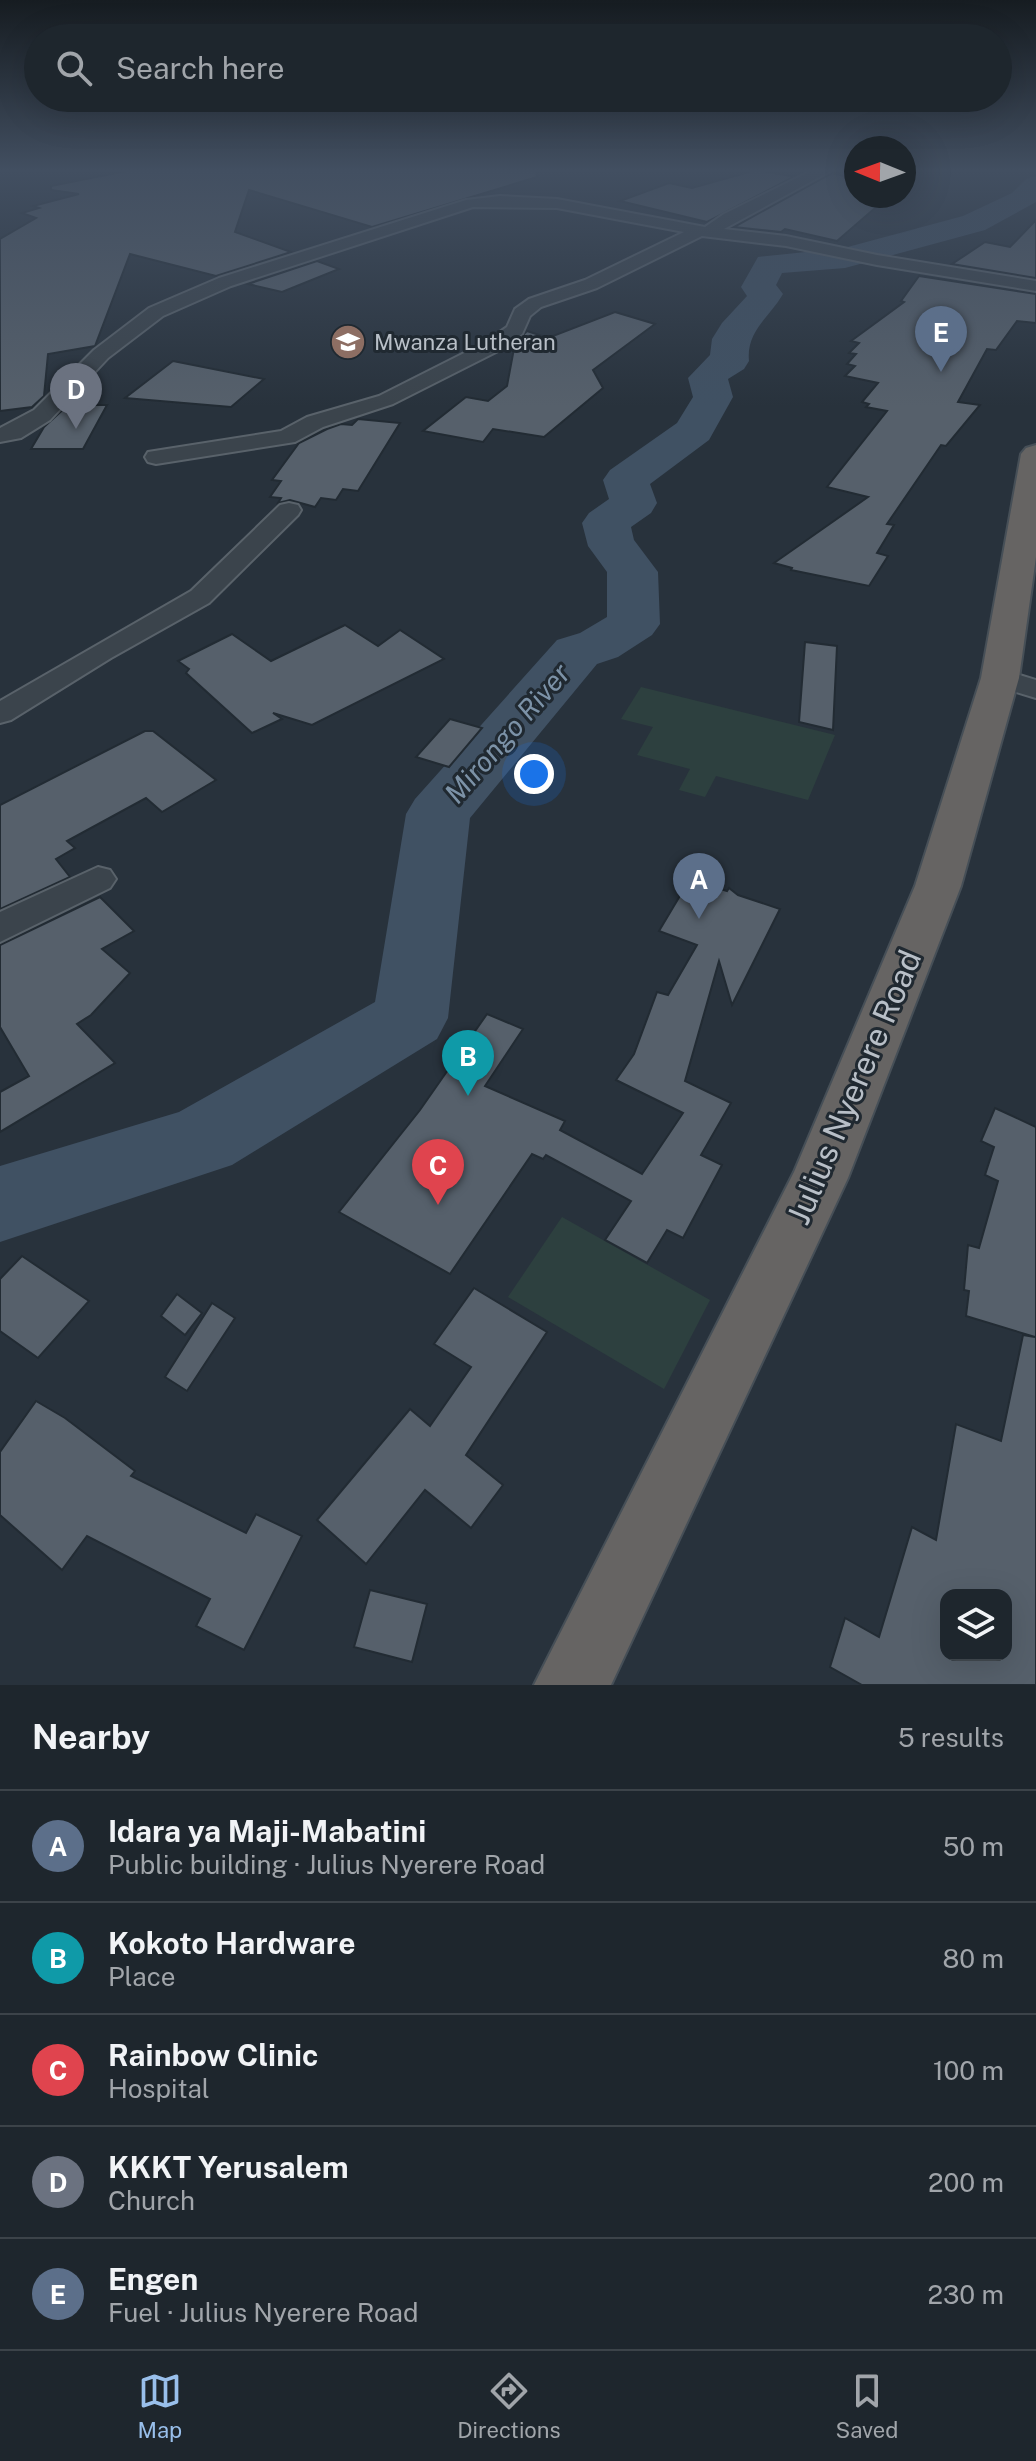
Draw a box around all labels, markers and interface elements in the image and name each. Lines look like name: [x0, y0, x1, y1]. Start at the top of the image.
search box: [24, 24, 1012, 112]
icon: search: [52, 46, 96, 90]
text: Search here: [116, 50, 284, 86]
north arrow: [844, 136, 916, 208]
pin: E: [915, 306, 967, 372]
school or university icon: Mwanza Lutheran: [329, 323, 367, 361]
place label: Mwanza Lutheran: [374, 329, 556, 355]
pin: D: [50, 363, 102, 429]
water label: Mirongo River: [437, 656, 577, 809]
your location: [514, 754, 554, 794]
pin: A: [673, 853, 725, 919]
street label: Julius Nyerere Road: [779, 944, 929, 1230]
pin: B: [442, 1030, 494, 1096]
pin: C: [412, 1139, 464, 1205]
map controls: [940, 1589, 1012, 1661]
button: layers: [940, 1589, 1012, 1661]
text: Nearby: [32, 1717, 150, 1757]
text: 5 results: [898, 1722, 1004, 1753]
text: Idara ya Maji-Mabatini: [108, 1813, 426, 1849]
text: A: [49, 1831, 67, 1862]
text: 50 m: [943, 1831, 1004, 1862]
text: Public building · Julius Nyerere Road: [108, 1849, 545, 1880]
text: Kokoto Hardware: [108, 1925, 355, 1961]
text: B: [49, 1943, 67, 1974]
text: 80 m: [943, 1943, 1004, 1974]
text: Place: [108, 1961, 175, 1992]
text: Rainbow Clinic: [108, 2037, 318, 2073]
text: C: [49, 2055, 67, 2086]
text: 100 m: [933, 2055, 1004, 2086]
text: Hospital: [108, 2073, 210, 2104]
text: KKKT Yerusalem: [108, 2149, 349, 2185]
text: D: [49, 2167, 67, 2198]
text: 200 m: [928, 2167, 1004, 2198]
text: Church: [108, 2185, 195, 2216]
text: Engen: [108, 2261, 198, 2297]
text: E: [50, 2279, 66, 2310]
text: 230 m: [928, 2279, 1004, 2310]
text: Fuel · Julius Nyerere Road: [108, 2297, 418, 2328]
tab: Map: [138, 2369, 182, 2443]
tab: Directions: [457, 2369, 561, 2443]
tab: Saved: [836, 2369, 898, 2443]

